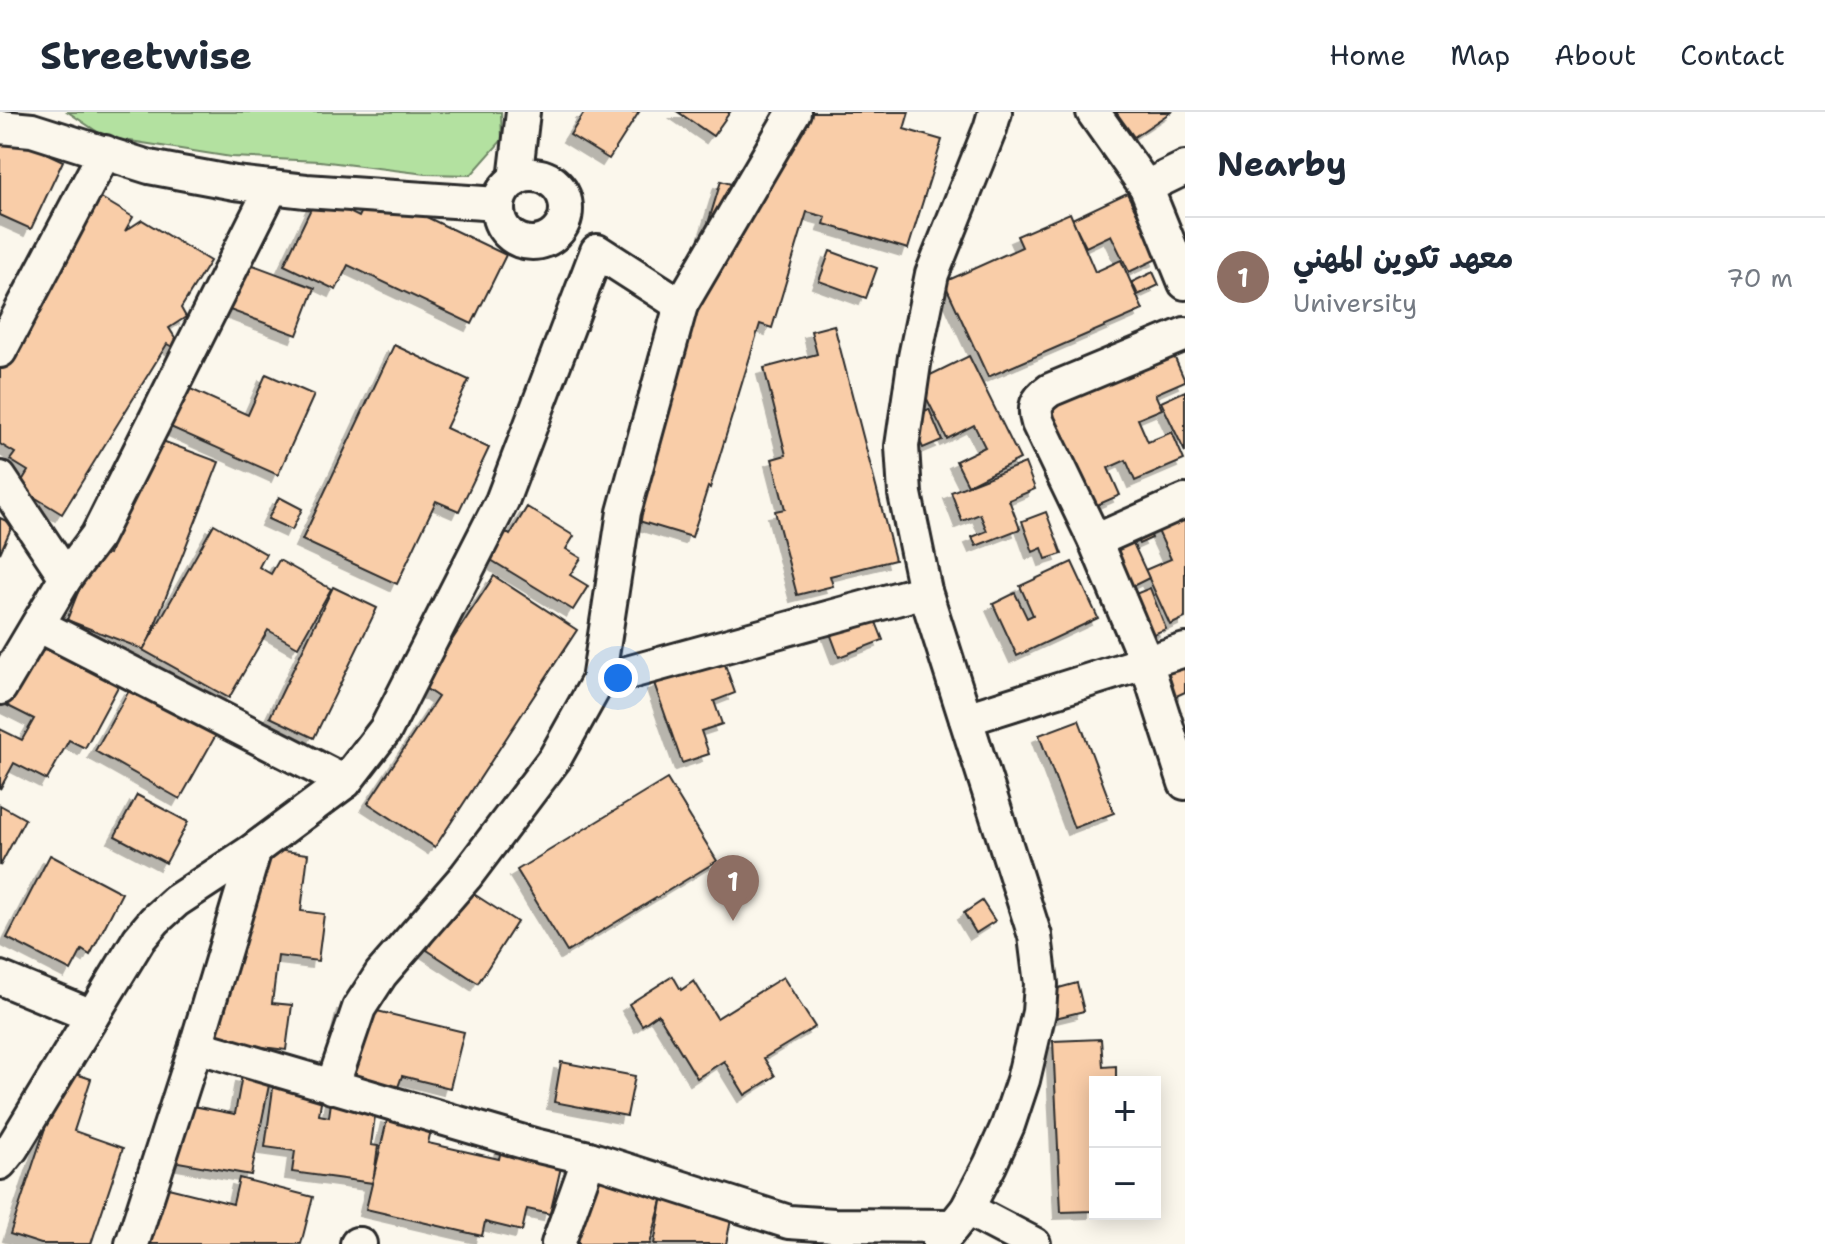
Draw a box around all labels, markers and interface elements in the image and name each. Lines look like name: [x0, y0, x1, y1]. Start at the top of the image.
text: Streetwise: [40, 30, 252, 81]
text: Home: [1329, 36, 1406, 74]
text: Map: [1450, 36, 1510, 74]
text: About: [1554, 36, 1636, 74]
text: Contact: [1680, 36, 1785, 74]
text: Nearby: [1217, 141, 1347, 187]
text: معهد تكوين المهني: [1293, 237, 1514, 278]
text: 1: [1237, 260, 1249, 295]
text: 70 m: [1726, 260, 1793, 295]
text: University: [1293, 285, 1417, 320]
your location: [598, 658, 638, 698]
pin: 1: [707, 855, 759, 921]
map controls: [1089, 1076, 1161, 1220]
button: +: [1089, 1076, 1161, 1148]
button: −: [1089, 1148, 1161, 1220]

